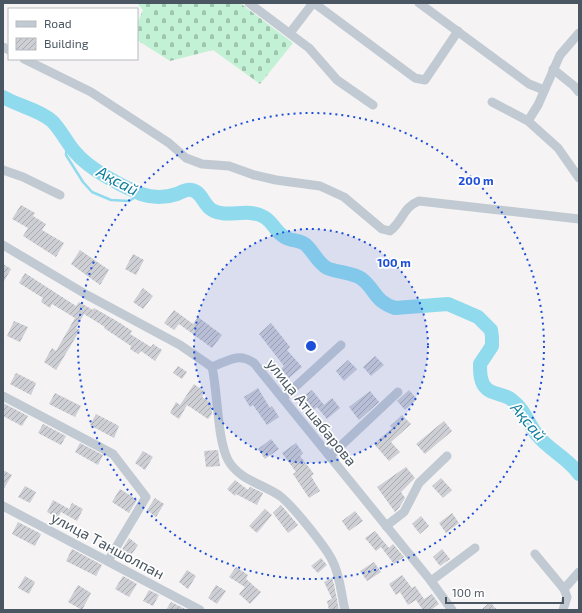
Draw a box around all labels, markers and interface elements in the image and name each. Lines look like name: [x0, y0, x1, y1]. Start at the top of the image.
legend: [8, 8, 138, 60]
text: Road: [44, 16, 72, 30]
text: Building: [44, 36, 89, 50]
water label: Ақсай: [93, 161, 142, 199]
text: 200 m: [458, 173, 494, 187]
text: 100 m: [377, 255, 411, 269]
centre of rings: [304, 339, 318, 353]
street label: улица Атшабарова: [262, 355, 361, 470]
water label: Ақсай: [507, 397, 551, 444]
street label: улица Таншолпан: [48, 508, 168, 583]
scale bar: [446, 579, 563, 605]
text: 100 m: [452, 585, 484, 599]

